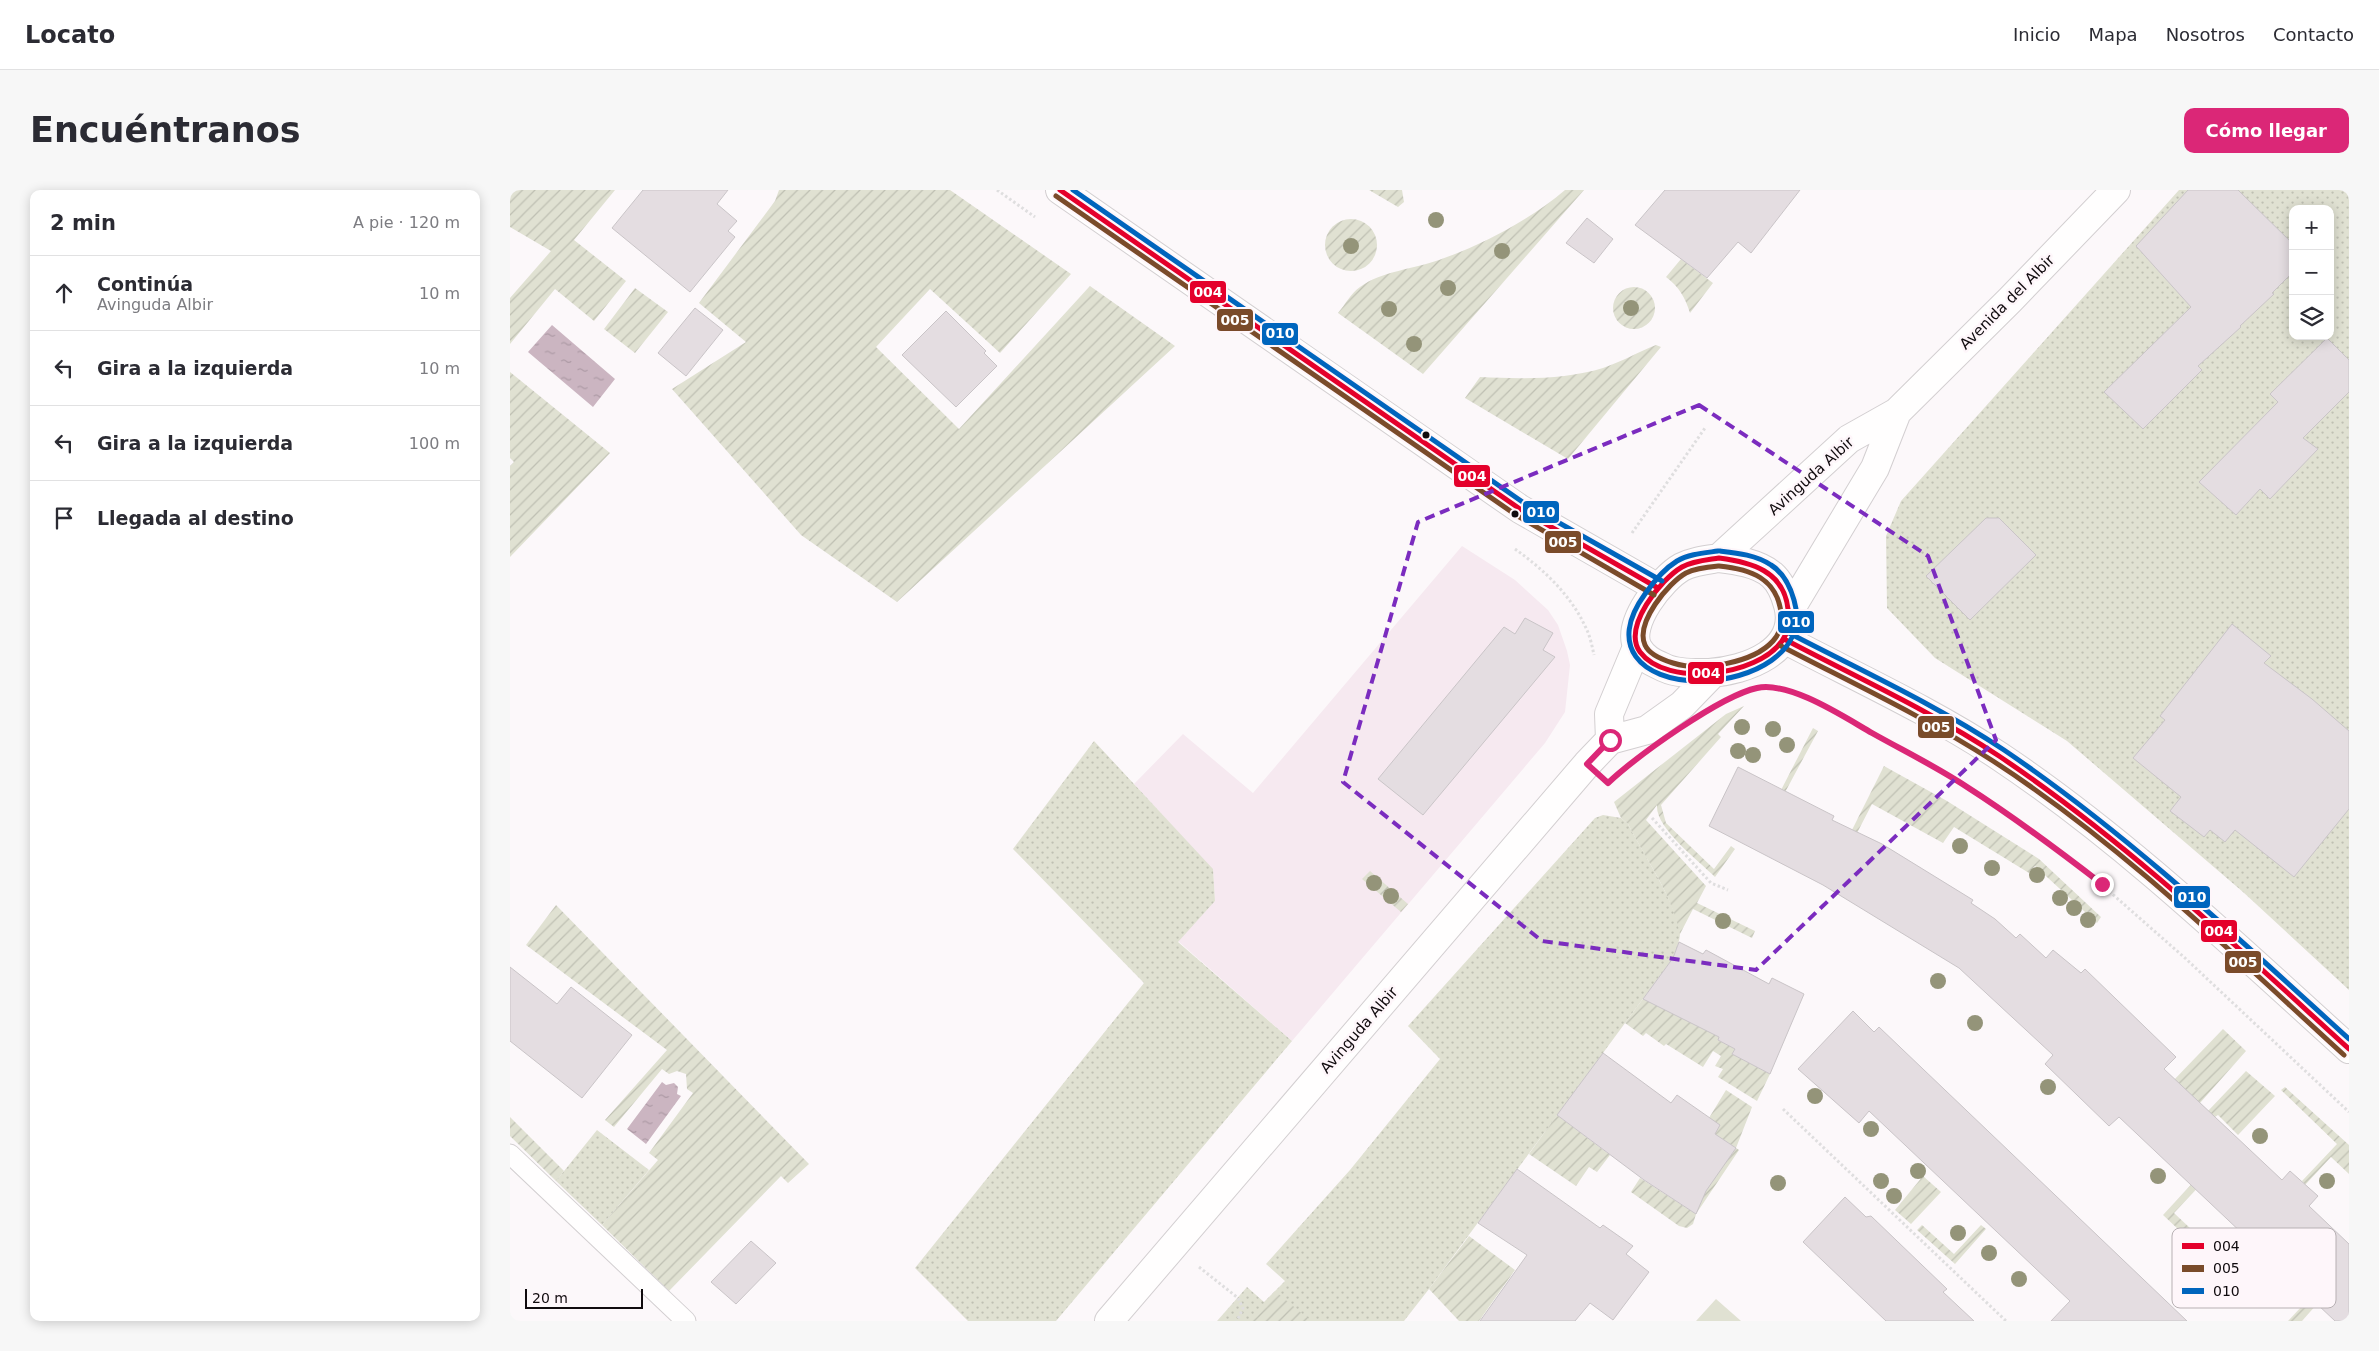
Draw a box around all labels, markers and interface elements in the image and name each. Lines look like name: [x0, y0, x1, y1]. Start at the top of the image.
text: Locato: [25, 21, 115, 49]
text: Inicio: [2013, 24, 2061, 45]
text: Mapa: [2089, 24, 2138, 45]
text: Nosotros: [2166, 24, 2245, 45]
text: Contacto: [2273, 24, 2354, 45]
button: Cómo llegar: [2184, 108, 2349, 153]
text: Encuéntranos: [30, 110, 301, 150]
map controls: [2289, 205, 2334, 340]
button: +: [2289, 205, 2334, 250]
text: 2 min: [50, 211, 116, 235]
text: A pie · 120 m: [353, 213, 460, 232]
street label: Avenida del Albir: [1956, 250, 2059, 353]
button: −: [2289, 250, 2334, 295]
text: Continúa: [97, 273, 193, 295]
icon: ahead: [50, 279, 78, 307]
line badge: 004: [1189, 280, 1227, 304]
text: 10 m: [419, 284, 460, 303]
text: 004: [1193, 284, 1223, 300]
text: Avinguda Albir: [97, 295, 213, 314]
button: layers: [2289, 295, 2334, 340]
line badge: 005: [1216, 308, 1254, 332]
text: 005: [1220, 312, 1250, 328]
line badge: 010: [1261, 322, 1299, 346]
text: 010: [1265, 325, 1295, 341]
icon: left: [50, 354, 78, 382]
text: Gira a la izquierda: [97, 357, 293, 379]
text: 10 m: [419, 359, 460, 378]
icon: left: [50, 429, 78, 457]
unlabelled marker: [1421, 430, 1431, 440]
text: Gira a la izquierda: [97, 432, 293, 454]
street label: Avinguda Albir: [1765, 432, 1858, 519]
text: 100 m: [409, 434, 460, 453]
line badge: 004: [1453, 464, 1491, 488]
text: 004: [1457, 468, 1487, 484]
line badge: 010: [1522, 500, 1560, 524]
icon: arrive: [50, 504, 78, 532]
text: 010: [1526, 504, 1556, 520]
text: Llegada al destino: [97, 507, 294, 529]
unlabelled marker: [1510, 509, 1520, 519]
line badge: 005: [1544, 530, 1582, 554]
text: 005: [1548, 534, 1578, 550]
line badge: 010: [1777, 610, 1815, 634]
text: 010: [1781, 614, 1811, 630]
line badge: 004: [1687, 661, 1725, 685]
text: 004: [1691, 665, 1721, 681]
line badge: 005: [1917, 715, 1955, 739]
text: 005: [1921, 719, 1951, 735]
route start: [1599, 729, 1622, 752]
route end: [2091, 873, 2114, 896]
line badge: 010: [2173, 885, 2211, 909]
text: 010: [2177, 889, 2207, 905]
line badge: 004: [2200, 919, 2238, 943]
text: 004: [2204, 923, 2234, 939]
line badge: 005: [2224, 950, 2262, 974]
text: 005: [2228, 954, 2258, 970]
street label: Avinguda Albir: [1317, 982, 1402, 1077]
legend: [2172, 1228, 2336, 1308]
text: 004: [2213, 1238, 2240, 1254]
text: 005: [2213, 1260, 2240, 1276]
text: 010: [2213, 1283, 2240, 1299]
scale bar: [525, 1286, 642, 1309]
text: 20 m: [532, 1290, 568, 1306]

